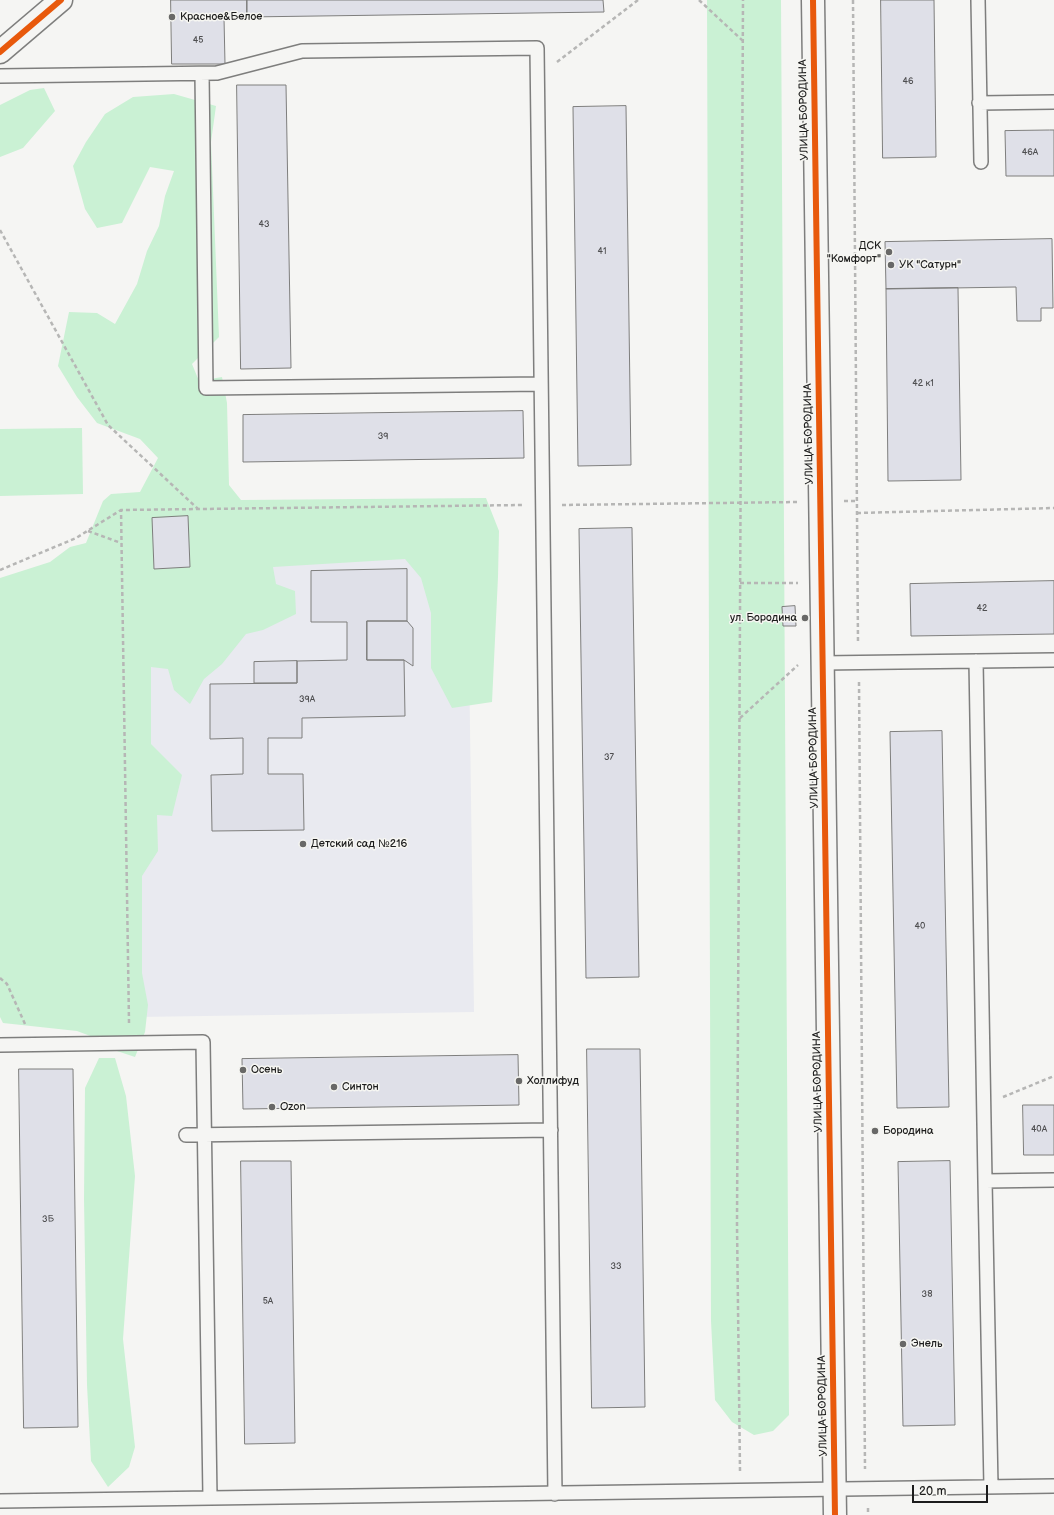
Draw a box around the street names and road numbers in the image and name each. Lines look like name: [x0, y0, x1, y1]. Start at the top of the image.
street label: УЛИЦА БОРОДИНА: [797, 59, 811, 161]
street label: УЛИЦА БОРОДИНА: [802, 383, 816, 485]
street label: УЛИЦА БОРОДИНА: [807, 707, 821, 809]
street label: УЛИЦА БОРОДИНА: [811, 1031, 825, 1133]
street label: УЛИЦА БОРОДИНА: [816, 1355, 830, 1457]

